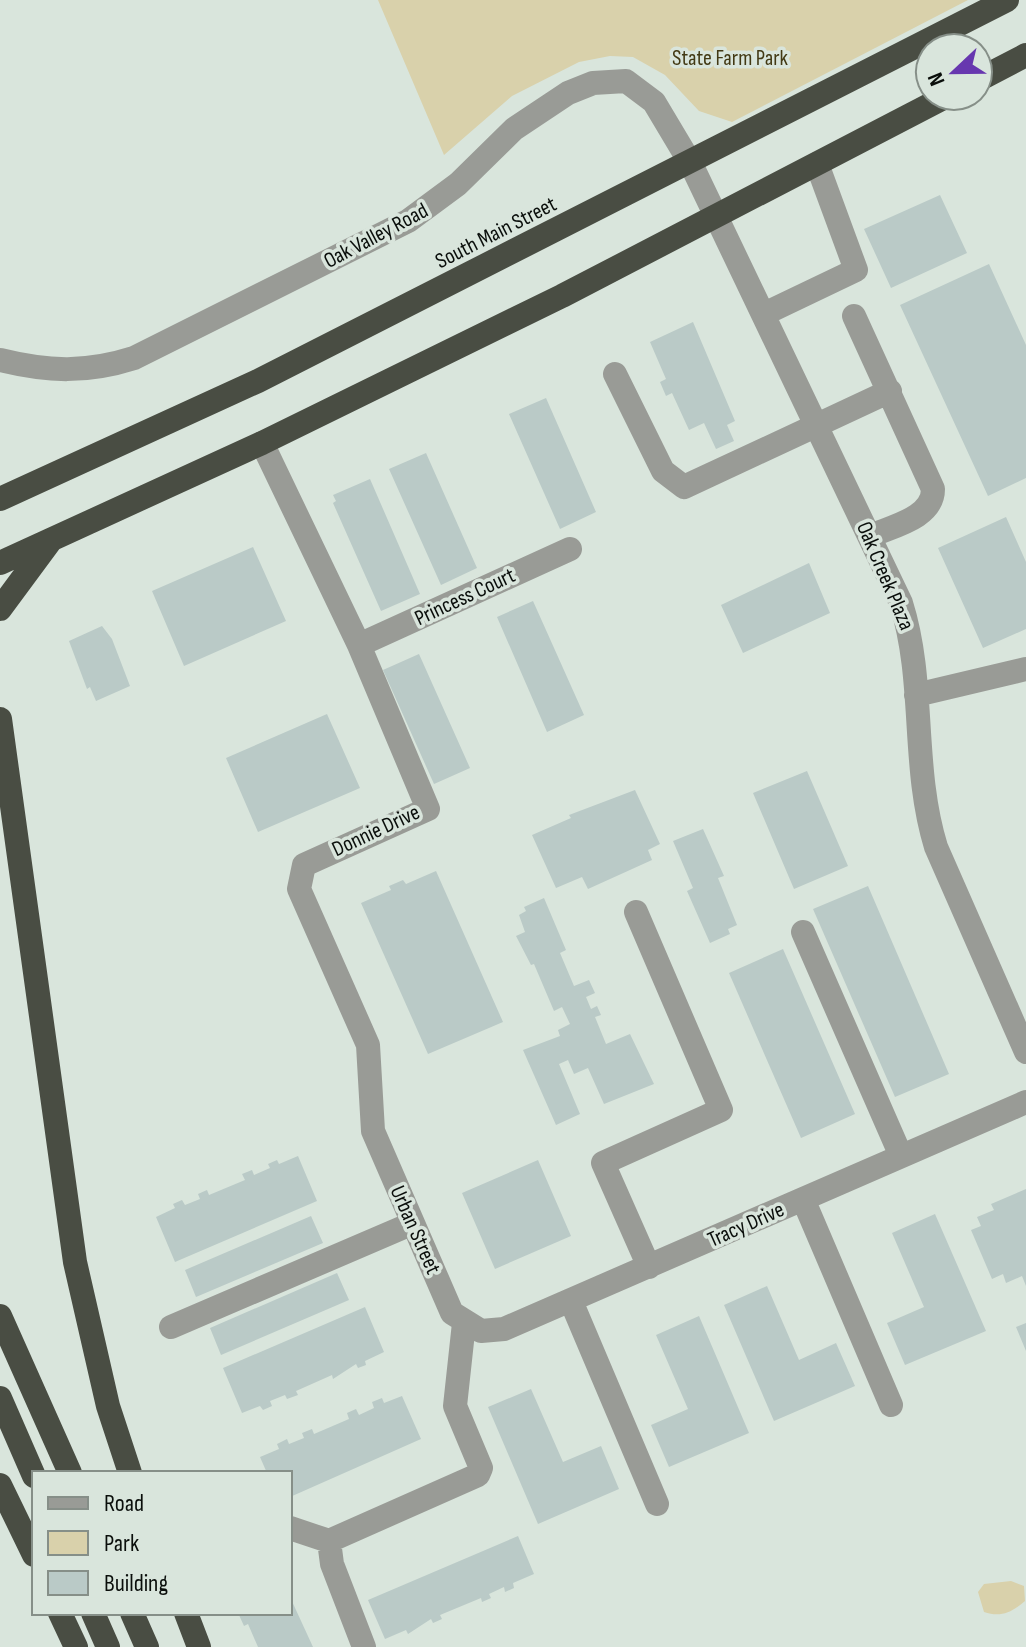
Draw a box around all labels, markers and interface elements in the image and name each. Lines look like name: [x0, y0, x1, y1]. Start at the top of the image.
north arrow: [914, 32, 994, 112]
park label: State Farm Park: [672, 45, 789, 72]
text: N: [922, 68, 952, 89]
street label: South Main Street: [431, 191, 561, 275]
street label: Oak Valley Road: [319, 197, 433, 275]
street label: Oak Creek Plaza: [850, 518, 920, 634]
street label: Princess Court: [410, 562, 520, 632]
street label: Donnie Drive: [328, 799, 424, 863]
street label: Urban Street: [384, 1182, 447, 1279]
street label: Tracy Drive: [704, 1196, 788, 1254]
legend: [32, 1471, 292, 1615]
text: Road: [104, 1489, 144, 1518]
text: Park: [104, 1529, 139, 1558]
text: Building: [104, 1569, 168, 1598]

